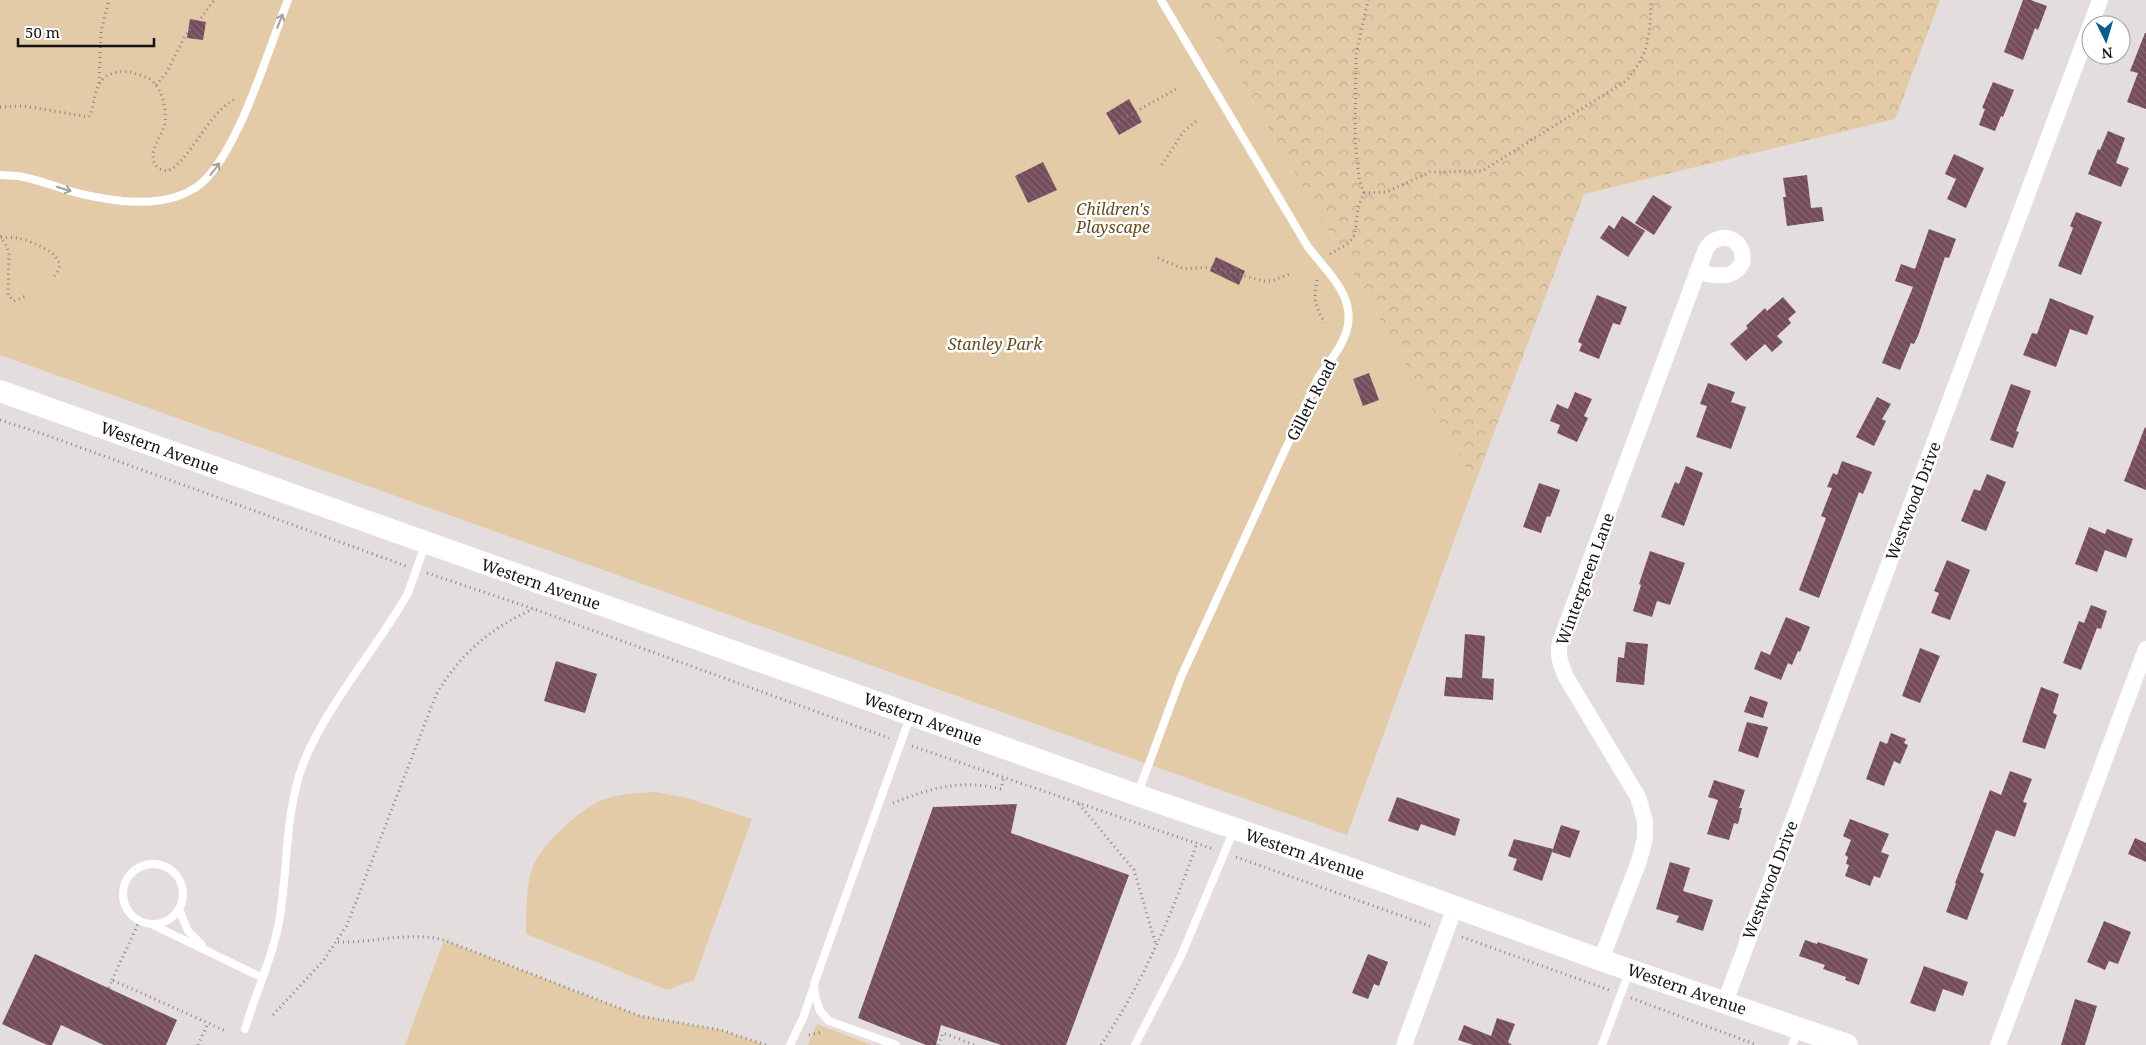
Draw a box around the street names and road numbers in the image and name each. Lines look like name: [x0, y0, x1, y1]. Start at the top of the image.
street label: Gillett Road: [1281, 355, 1341, 445]
street label: Western Avenue: [98, 416, 222, 480]
street label: Westwood Drive: [1880, 438, 1946, 564]
street label: Wintergreen Lane: [1551, 510, 1619, 648]
street label: Western Avenue: [478, 553, 604, 615]
street label: Western Avenue: [861, 687, 985, 751]
street label: Westwood Drive: [1737, 817, 1803, 943]
street label: Western Avenue: [1242, 823, 1368, 885]
street label: Western Avenue: [1624, 958, 1750, 1020]

